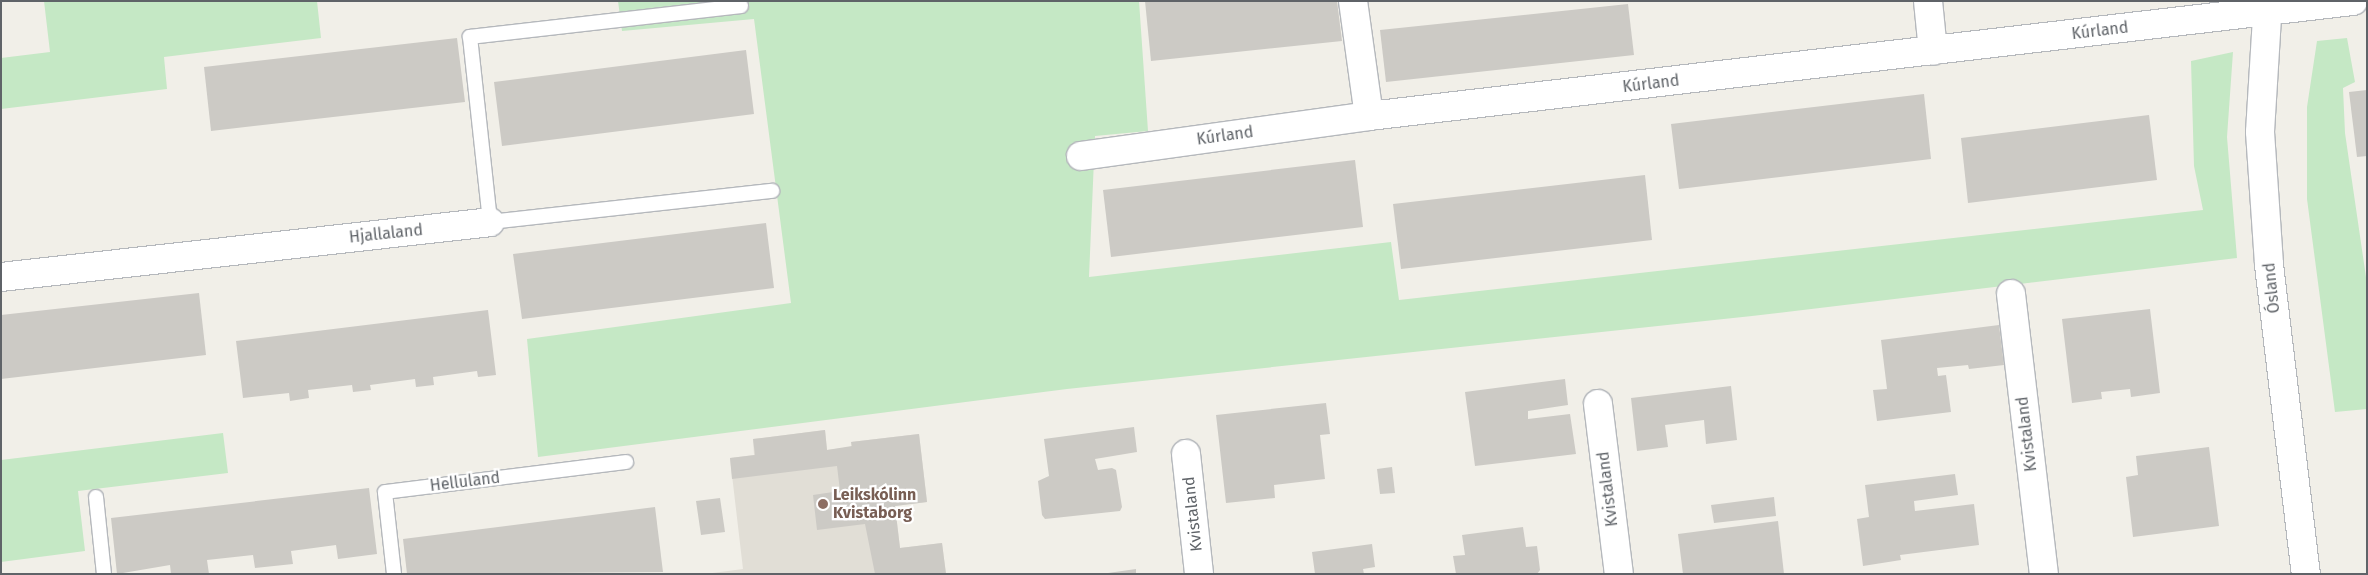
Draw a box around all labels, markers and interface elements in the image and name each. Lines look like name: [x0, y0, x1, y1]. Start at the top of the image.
street label: Kúrland: [2071, 18, 2129, 44]
street label: Kúrland: [1622, 71, 1680, 97]
street label: Kúrland: [1195, 123, 1255, 149]
street label: Hjallaland: [348, 221, 424, 247]
street label: Ósland: [2260, 262, 2284, 314]
street label: Kvistaland: [2013, 395, 2041, 473]
street label: Kvistaland: [1594, 450, 1622, 528]
street label: Helluland: [429, 468, 501, 496]
street label: Kvistaland: [1180, 475, 1206, 553]
place label: Leikskólinn Kvistaborg: [833, 485, 916, 523]
marker: Leikskólinn Kvistaborg: [817, 498, 829, 510]

